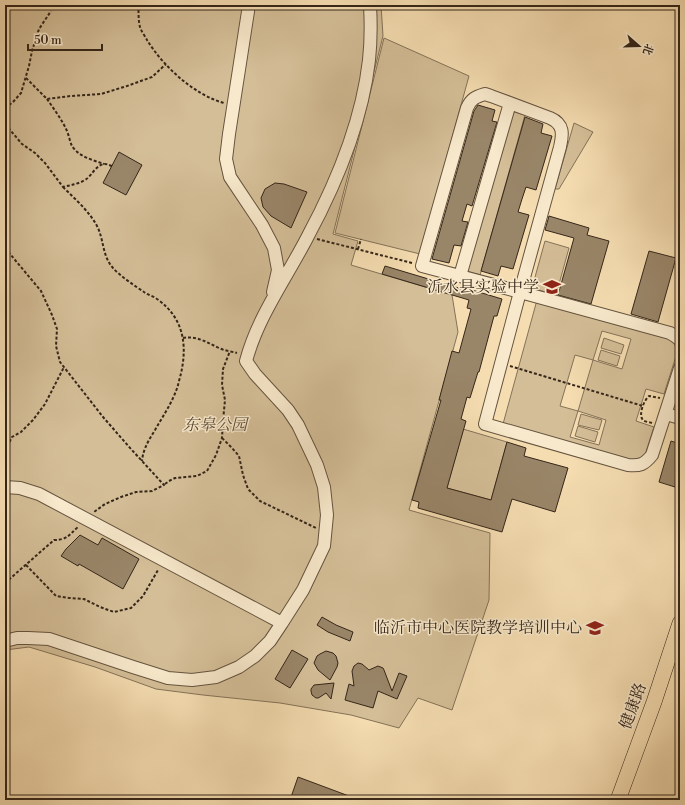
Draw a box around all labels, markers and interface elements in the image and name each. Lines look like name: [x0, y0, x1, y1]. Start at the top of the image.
scale bar: [28, 26, 102, 52]
north arrow: [619, 26, 659, 66]
text: 50 m: [34, 33, 62, 48]
text: 北: [639, 42, 656, 57]
place label: 沂水县实验中学: [427, 277, 539, 297]
school or university icon: 沂水县实验中学: [542, 277, 562, 297]
park label: 东皋公园: [183, 415, 250, 435]
place label: 临沂市中心医院教学培训中心: [374, 618, 582, 638]
school or university icon: 临沂市中心医院教学培训中心: [585, 618, 605, 638]
street label: 健康路: [615, 680, 651, 732]

